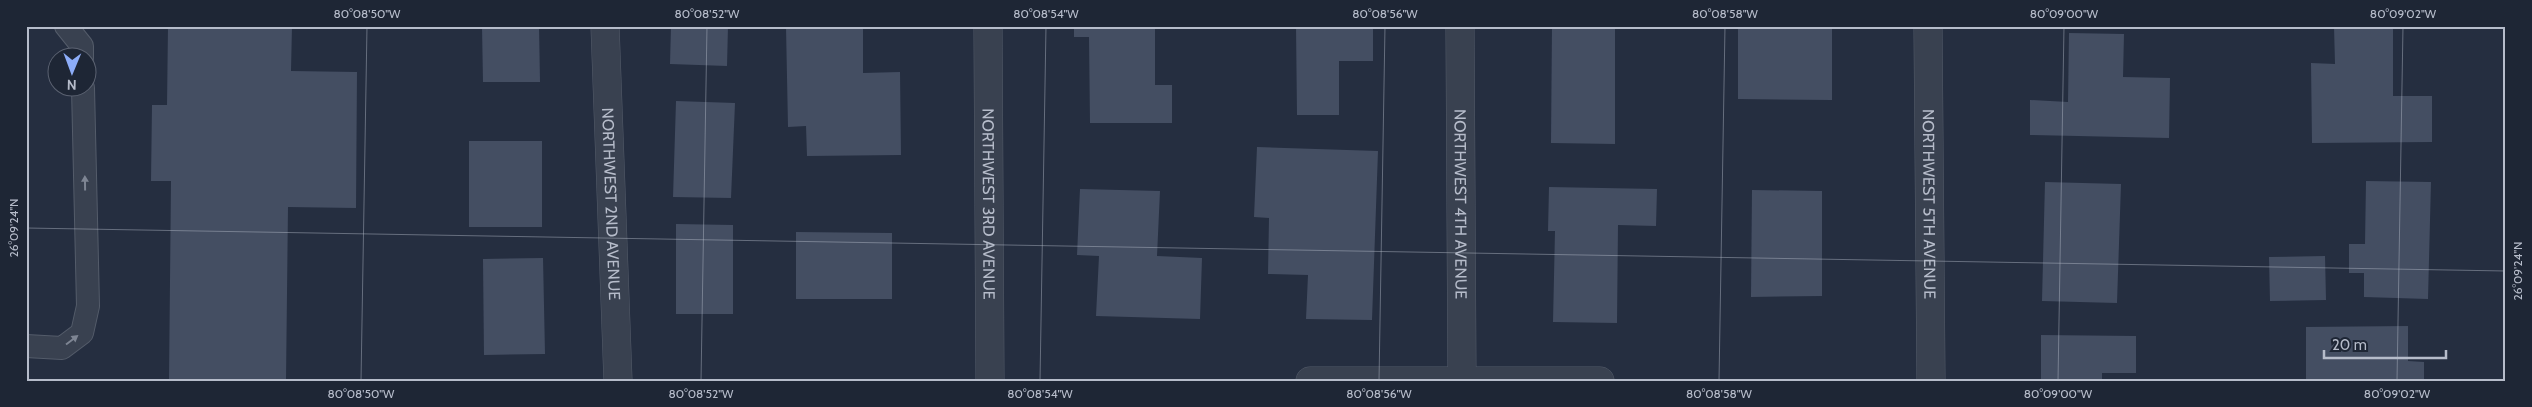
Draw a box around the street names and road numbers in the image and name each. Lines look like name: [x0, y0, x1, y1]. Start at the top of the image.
street label: NORTHWEST 2ND AVENUE: [598, 107, 624, 301]
street label: NORTHWEST 3RD AVENUE: [978, 108, 999, 300]
street label: NORTHWEST 4TH AVENUE: [1450, 109, 1471, 299]
street label: NORTHWEST 5TH AVENUE: [1919, 109, 1939, 299]

